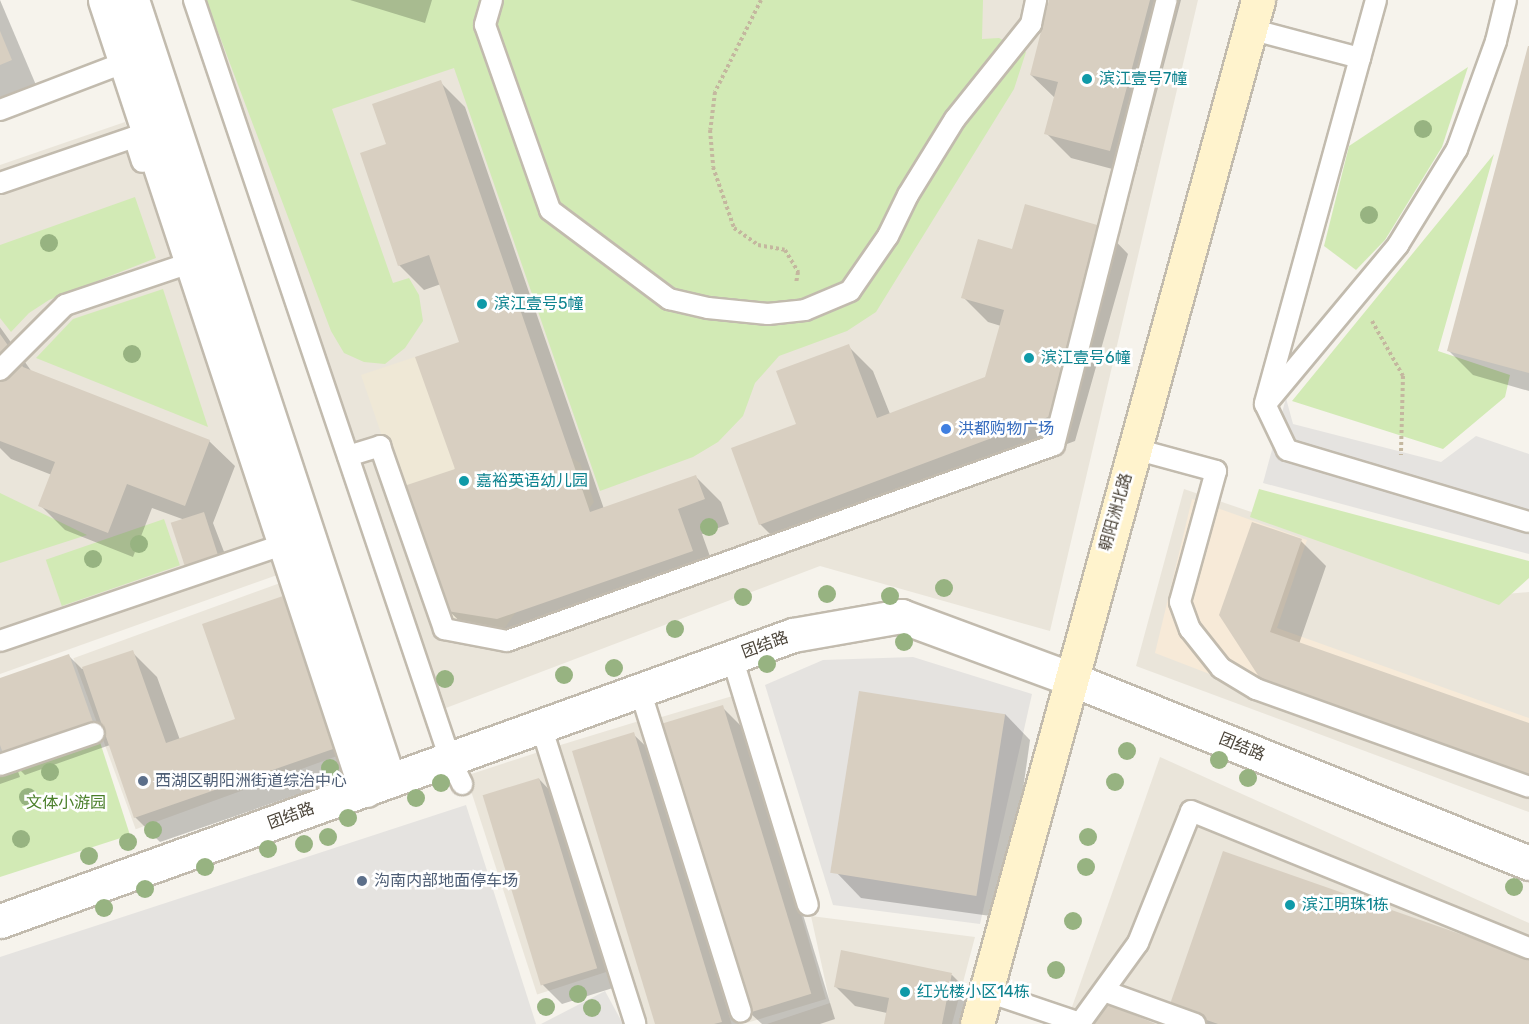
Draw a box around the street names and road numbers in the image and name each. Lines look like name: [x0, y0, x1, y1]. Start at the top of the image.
street label: 朝阳洲北路: [1096, 471, 1136, 553]
street label: 团结路: [739, 628, 791, 662]
street label: 团结路: [1216, 729, 1268, 765]
street label: 团结路: [265, 799, 317, 833]

